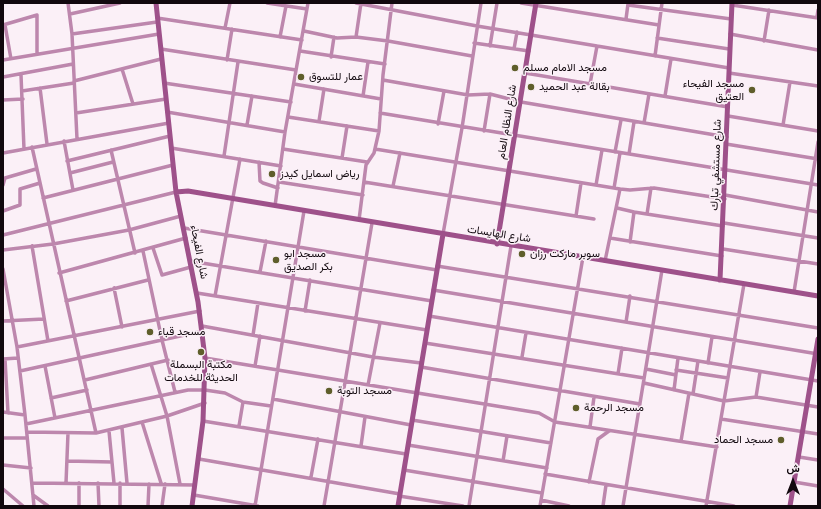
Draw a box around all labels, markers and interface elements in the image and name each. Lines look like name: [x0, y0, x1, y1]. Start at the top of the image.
place label: مسجد الامام مسلم: [523, 61, 607, 75]
marker: مسجد الامام مسلم: [510, 63, 520, 73]
place label: عمار للتسوق: [309, 70, 363, 84]
marker: عمار للتسوق: [296, 72, 306, 82]
place label: مسجد الفيحاء العتيق: [683, 77, 744, 103]
place label: بقالة عبد الحميد: [539, 80, 610, 94]
marker: بقالة عبد الحميد: [526, 82, 536, 92]
street label: شارع النظام العام: [495, 84, 519, 160]
marker: مسجد الفيحاء العتيق: [747, 85, 757, 95]
street label: شارع مستشفي تبارك: [708, 119, 724, 211]
place label: رياض اسمايل كيدز: [280, 167, 359, 181]
marker: رياض اسمايل كيدز: [267, 169, 277, 179]
street label: شارع الهايسات: [466, 222, 532, 246]
street label: شارع الفيحاء: [187, 224, 211, 280]
place label: مسجد ابو بكر الصديق: [284, 247, 333, 273]
place label: سوبر ماركت رزان: [530, 247, 600, 261]
marker: سوبر ماركت رزان: [517, 249, 527, 259]
marker: مسجد ابو بكر الصديق: [271, 255, 281, 265]
place label: مسجد قباء: [158, 325, 205, 339]
marker: مسجد قباء: [145, 327, 155, 337]
marker: مكتبة البسملة الحديثة للخدمات: [196, 347, 206, 357]
place label: مكتبة البسملة الحديثة للخدمات: [164, 358, 238, 384]
place label: مسجد التوبة: [337, 384, 392, 398]
marker: مسجد التوبة: [324, 386, 334, 396]
place label: مسجد الرحمة: [584, 401, 644, 415]
marker: مسجد الرحمة: [571, 403, 581, 413]
place label: مسجد الحماد: [714, 433, 773, 447]
marker: مسجد الحماد: [776, 435, 786, 445]
north arrow: [773, 461, 813, 501]
text: ش: [786, 462, 800, 475]

